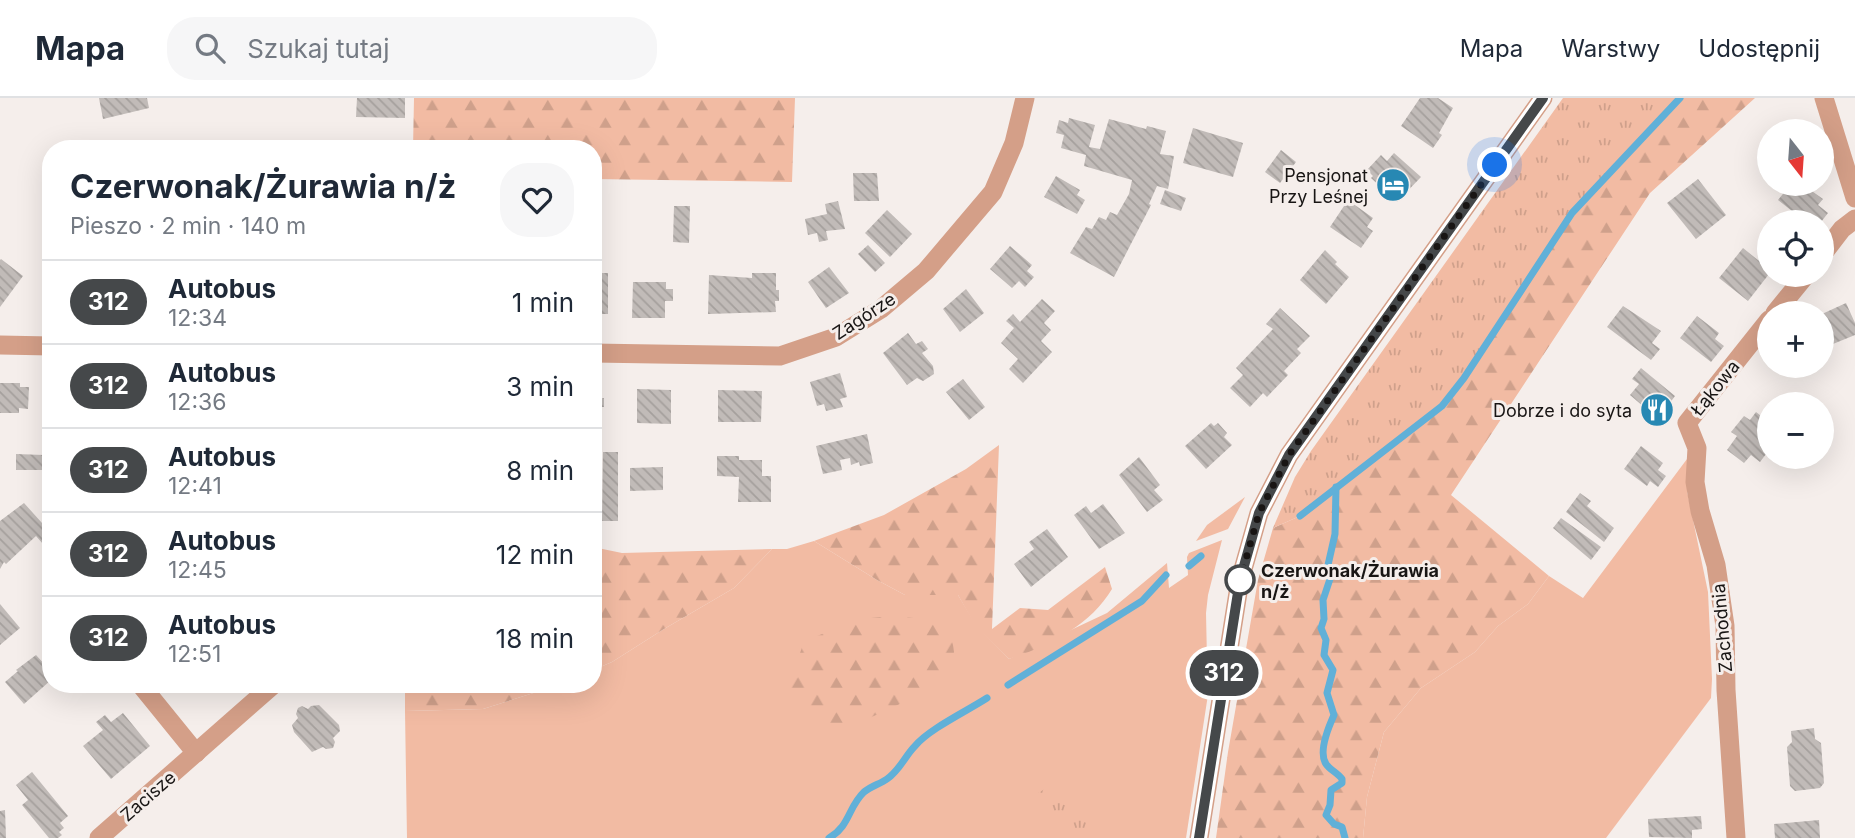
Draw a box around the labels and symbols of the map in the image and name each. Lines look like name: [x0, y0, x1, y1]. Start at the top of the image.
north arrow: [1757, 119, 1834, 196]
your location: [1477, 147, 1512, 182]
place label: Pensjonat Przy Leśnej: [1269, 165, 1368, 207]
hotel icon: Pensjonat Przy Leśnej: [1374, 166, 1412, 204]
street label: Zagórze: [829, 288, 899, 344]
street label: Łąkowa: [1686, 356, 1744, 420]
restaurant icon: Dobrze i do syta: [1638, 391, 1676, 429]
place label: Dobrze i do syta: [1493, 400, 1632, 421]
place label: Czerwonak/Żurawia n/ż: [1261, 560, 1439, 602]
marker: Czerwonak/Żurawia n/ż: [1225, 565, 1255, 595]
street label: Zachodnia: [1708, 583, 1736, 673]
line badge: 312: [1184, 650, 1264, 696]
street label: Zacisze: [116, 767, 180, 825]

